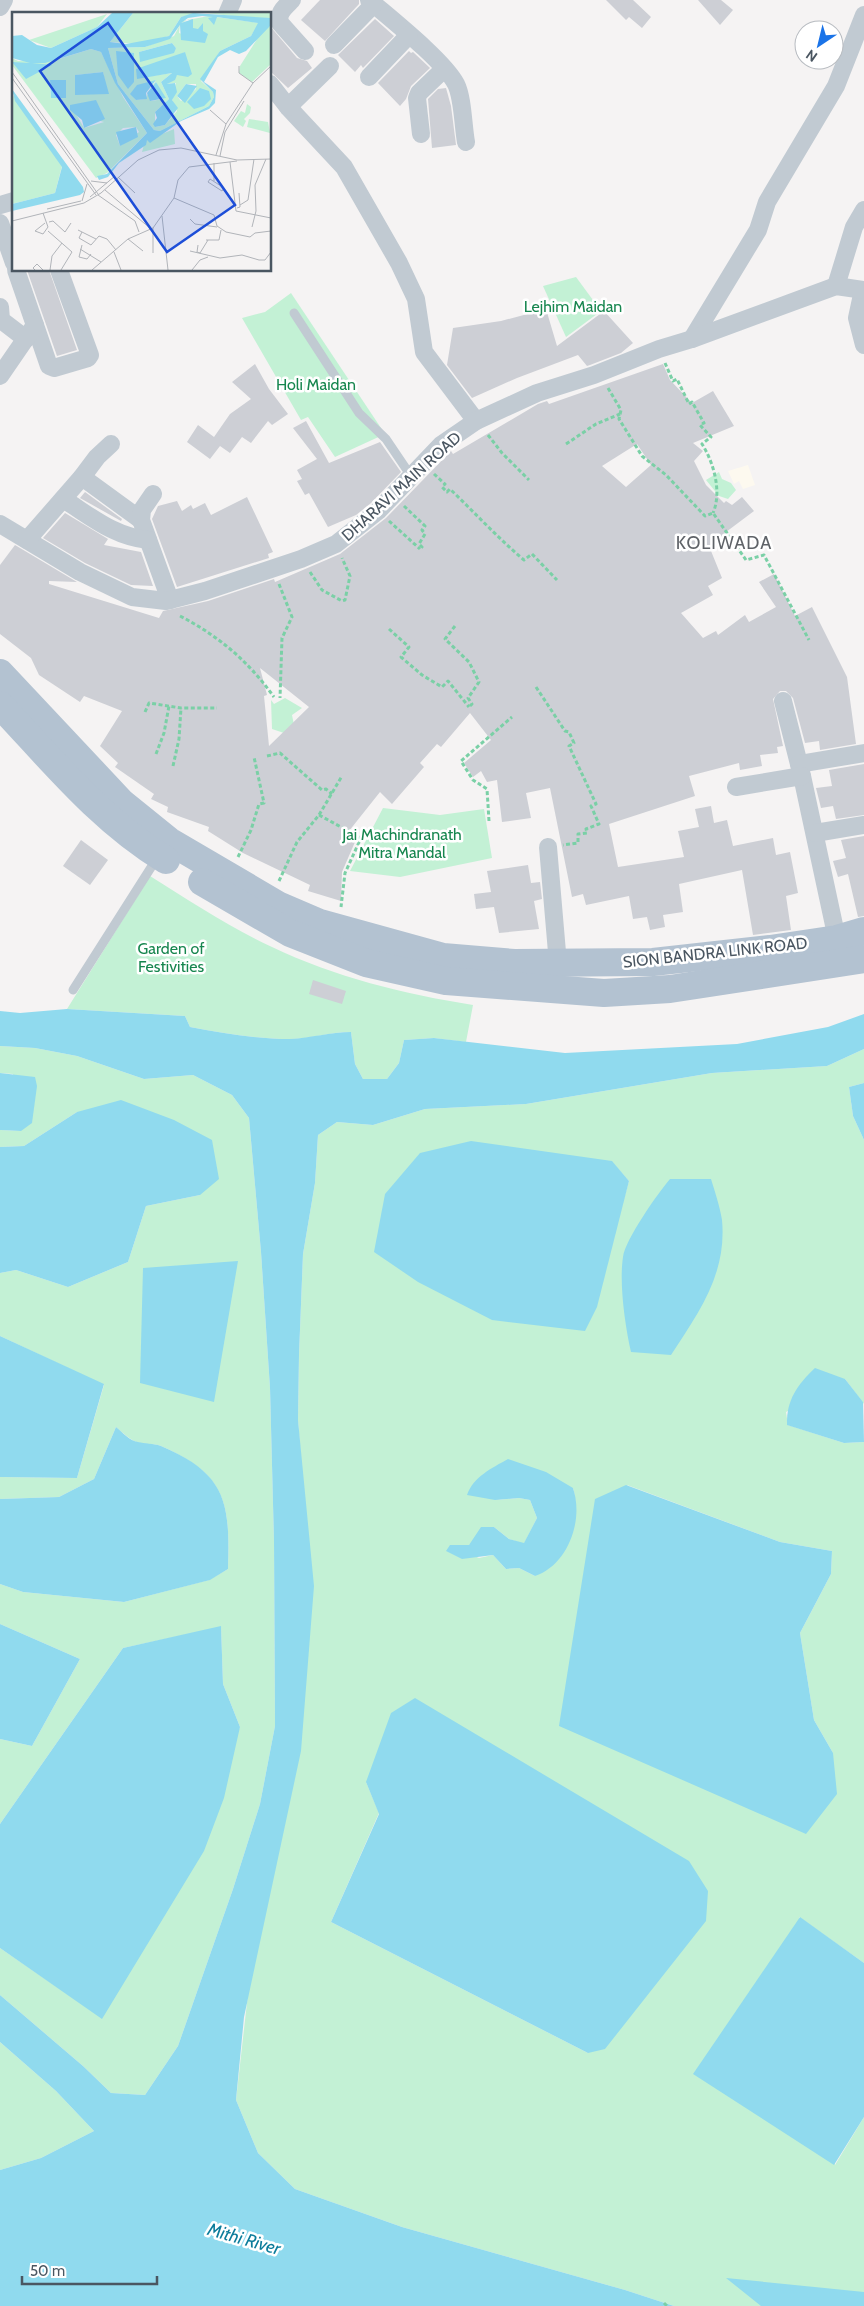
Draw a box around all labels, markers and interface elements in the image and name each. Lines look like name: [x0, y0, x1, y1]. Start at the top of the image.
inset map: [12, 12, 271, 271]
north arrow: [794, 20, 844, 70]
text: N: [802, 45, 821, 66]
park label: Lejhim Maidan: [524, 297, 622, 316]
park label: Holi Maidan: [276, 375, 356, 394]
street label: DHARAVI MAIN ROAD: [338, 428, 465, 545]
district label: KOLIWADA: [676, 532, 772, 554]
park label: Jai Machindranath Mitra Mandal: [341, 825, 462, 862]
street label: SION BANDRA LINK ROAD: [622, 933, 808, 972]
park label: Garden of Festivities: [138, 939, 205, 976]
water label: Mithi River: [204, 2218, 284, 2260]
scale bar: [22, 2254, 158, 2286]
text: 50 m: [30, 2262, 65, 2280]

